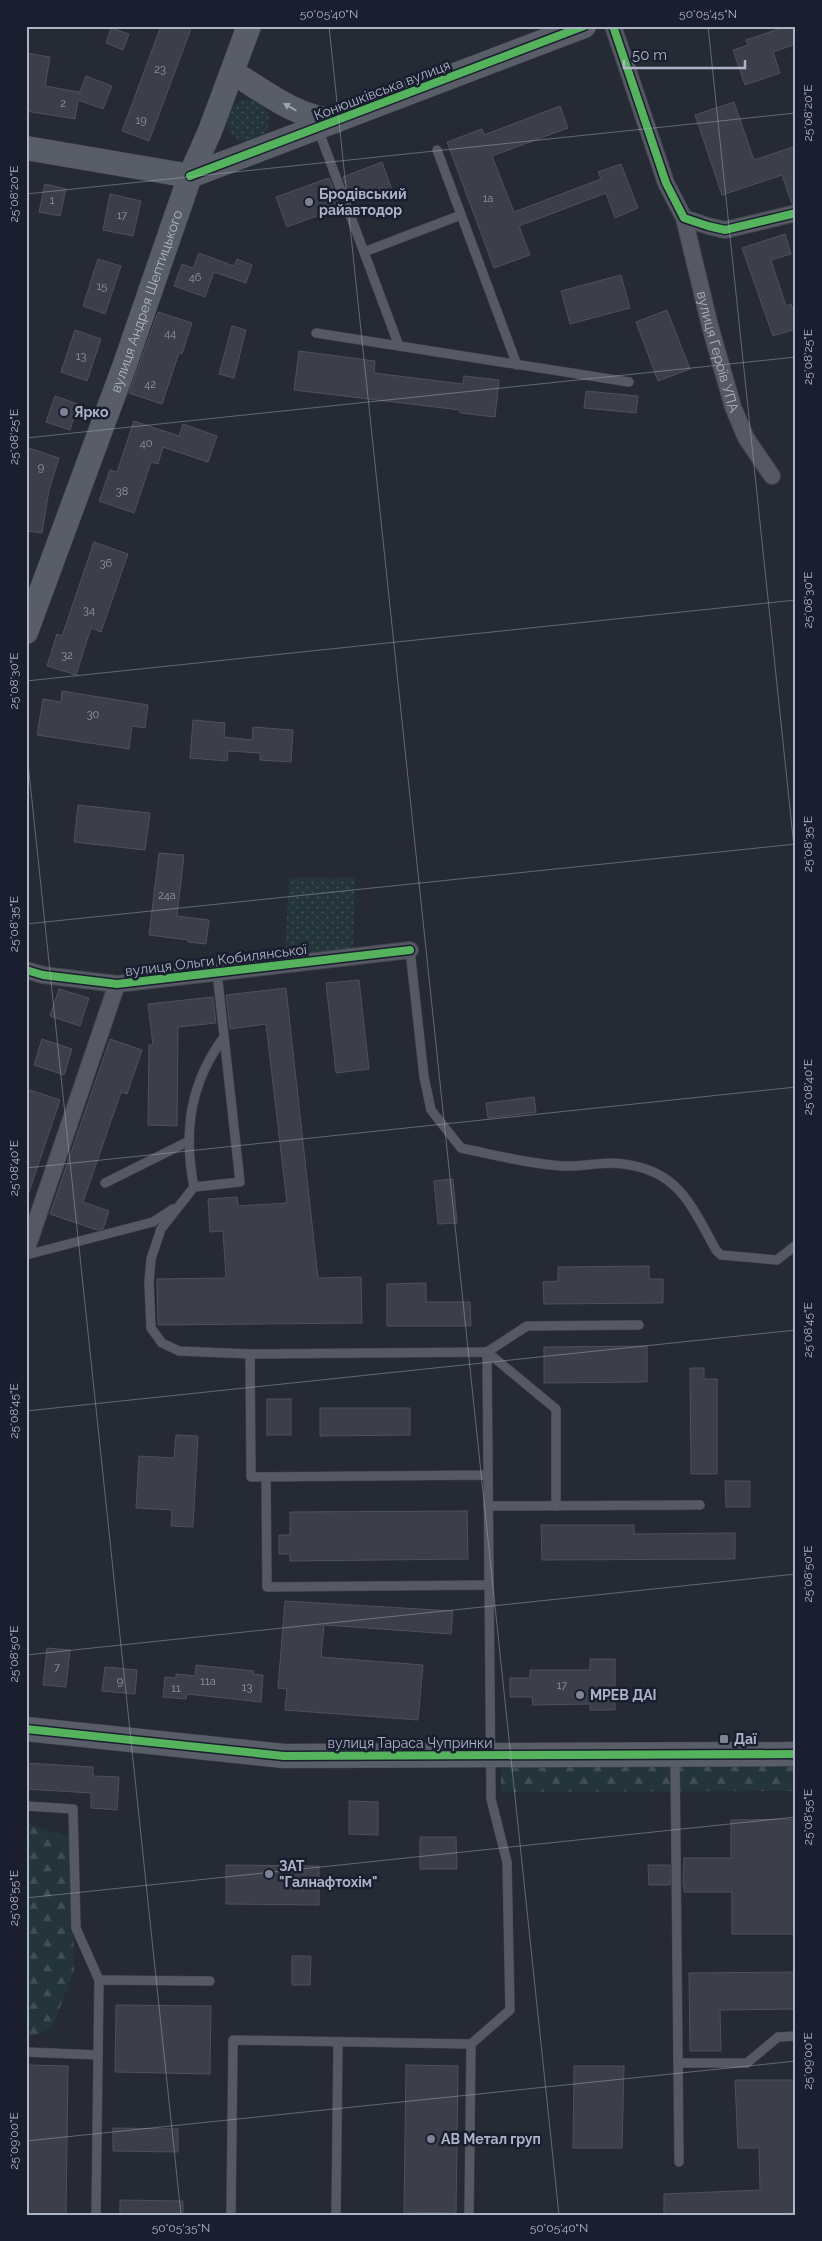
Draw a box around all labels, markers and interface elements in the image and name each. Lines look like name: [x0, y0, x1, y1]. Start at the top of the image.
text: 50°05'40"N: [300, 7, 358, 21]
text: 50°05'45"N: [679, 7, 737, 21]
scale bar: [624, 38, 746, 70]
text: 50 m: [632, 46, 667, 64]
street label: Конюшківська вулиця: [312, 57, 452, 123]
house number: 23: [154, 63, 166, 76]
text: 25°08'20"E: [801, 85, 815, 141]
house number: 2: [60, 97, 66, 110]
one-way arrow: [283, 103, 296, 112]
house number: 19: [135, 114, 147, 127]
text: 25°08'20"E: [7, 166, 21, 222]
place label: Бродівський райавтодор: [319, 186, 407, 218]
house number: 1а: [483, 192, 493, 205]
house number: 1: [50, 194, 55, 207]
marker: Бродівський райавтодор: [303, 196, 315, 208]
street label: вулиця Андрея Шептицького: [107, 208, 186, 395]
house number: 17: [117, 209, 127, 222]
house number: 46: [189, 271, 202, 284]
house number: 15: [97, 280, 107, 293]
street label: вулиця Героїв УПА: [694, 290, 743, 415]
house number: 44: [164, 327, 176, 340]
text: 25°08'25"E: [801, 329, 815, 385]
house number: 13: [76, 350, 86, 363]
house number: 42: [144, 378, 156, 391]
place label: Ярко: [74, 404, 109, 420]
marker: Ярко: [58, 406, 70, 418]
text: 25°08'25"E: [7, 409, 21, 465]
house number: 40: [140, 437, 153, 450]
house number: 9: [38, 461, 44, 474]
house number: 38: [116, 485, 128, 498]
house number: 36: [100, 557, 113, 570]
text: 25°08'30"E: [801, 571, 815, 629]
house number: 34: [83, 604, 95, 617]
house number: 32: [61, 649, 73, 662]
text: 25°08'30"E: [7, 652, 21, 710]
house number: 30: [87, 708, 100, 721]
text: 25°08'35"E: [801, 816, 815, 872]
house number: 24а: [158, 889, 176, 902]
text: 25°08'35"E: [7, 896, 21, 952]
street label: вулиця Ольги Кобилянської: [124, 941, 308, 979]
text: 25°08'40"E: [801, 1059, 815, 1115]
text: 25°08'40"E: [7, 1140, 21, 1196]
text: 25°08'45"E: [801, 1302, 815, 1358]
text: 25°08'45"E: [7, 1383, 21, 1439]
text: 25°08'50"E: [801, 1545, 815, 1603]
text: 25°08'50"E: [7, 1625, 21, 1683]
house number: 7: [54, 1661, 60, 1674]
house number: 9: [117, 1675, 123, 1688]
house number: 11а: [200, 1675, 216, 1688]
house number: 17: [557, 1679, 567, 1692]
house number: 13: [242, 1681, 252, 1694]
house number: 11: [171, 1682, 181, 1695]
place label: МРЕВ ДАІ: [590, 1687, 657, 1703]
marker: МРЕВ ДАІ: [574, 1689, 586, 1701]
place label: Даї: [734, 1731, 757, 1747]
marker: Даї: [718, 1733, 730, 1745]
street label: вулиця Тараса Чупринки: [327, 1735, 493, 1751]
text: 25°08'55"E: [801, 1789, 815, 1845]
place label: ЗАТ "Галнафтохім": [279, 1858, 377, 1890]
marker: ЗАТ "Галнафтохім": [263, 1868, 275, 1880]
text: 25°08'55"E: [7, 1870, 21, 1926]
text: 25°09'00"E: [801, 2032, 815, 2090]
text: 25°09'00"E: [7, 2112, 21, 2170]
place label: АВ Метал груп: [441, 2131, 541, 2147]
marker: АВ Метал груп: [425, 2133, 437, 2145]
text: 50°05'35"N: [152, 2221, 210, 2235]
text: 50°05'40"N: [530, 2221, 588, 2235]

